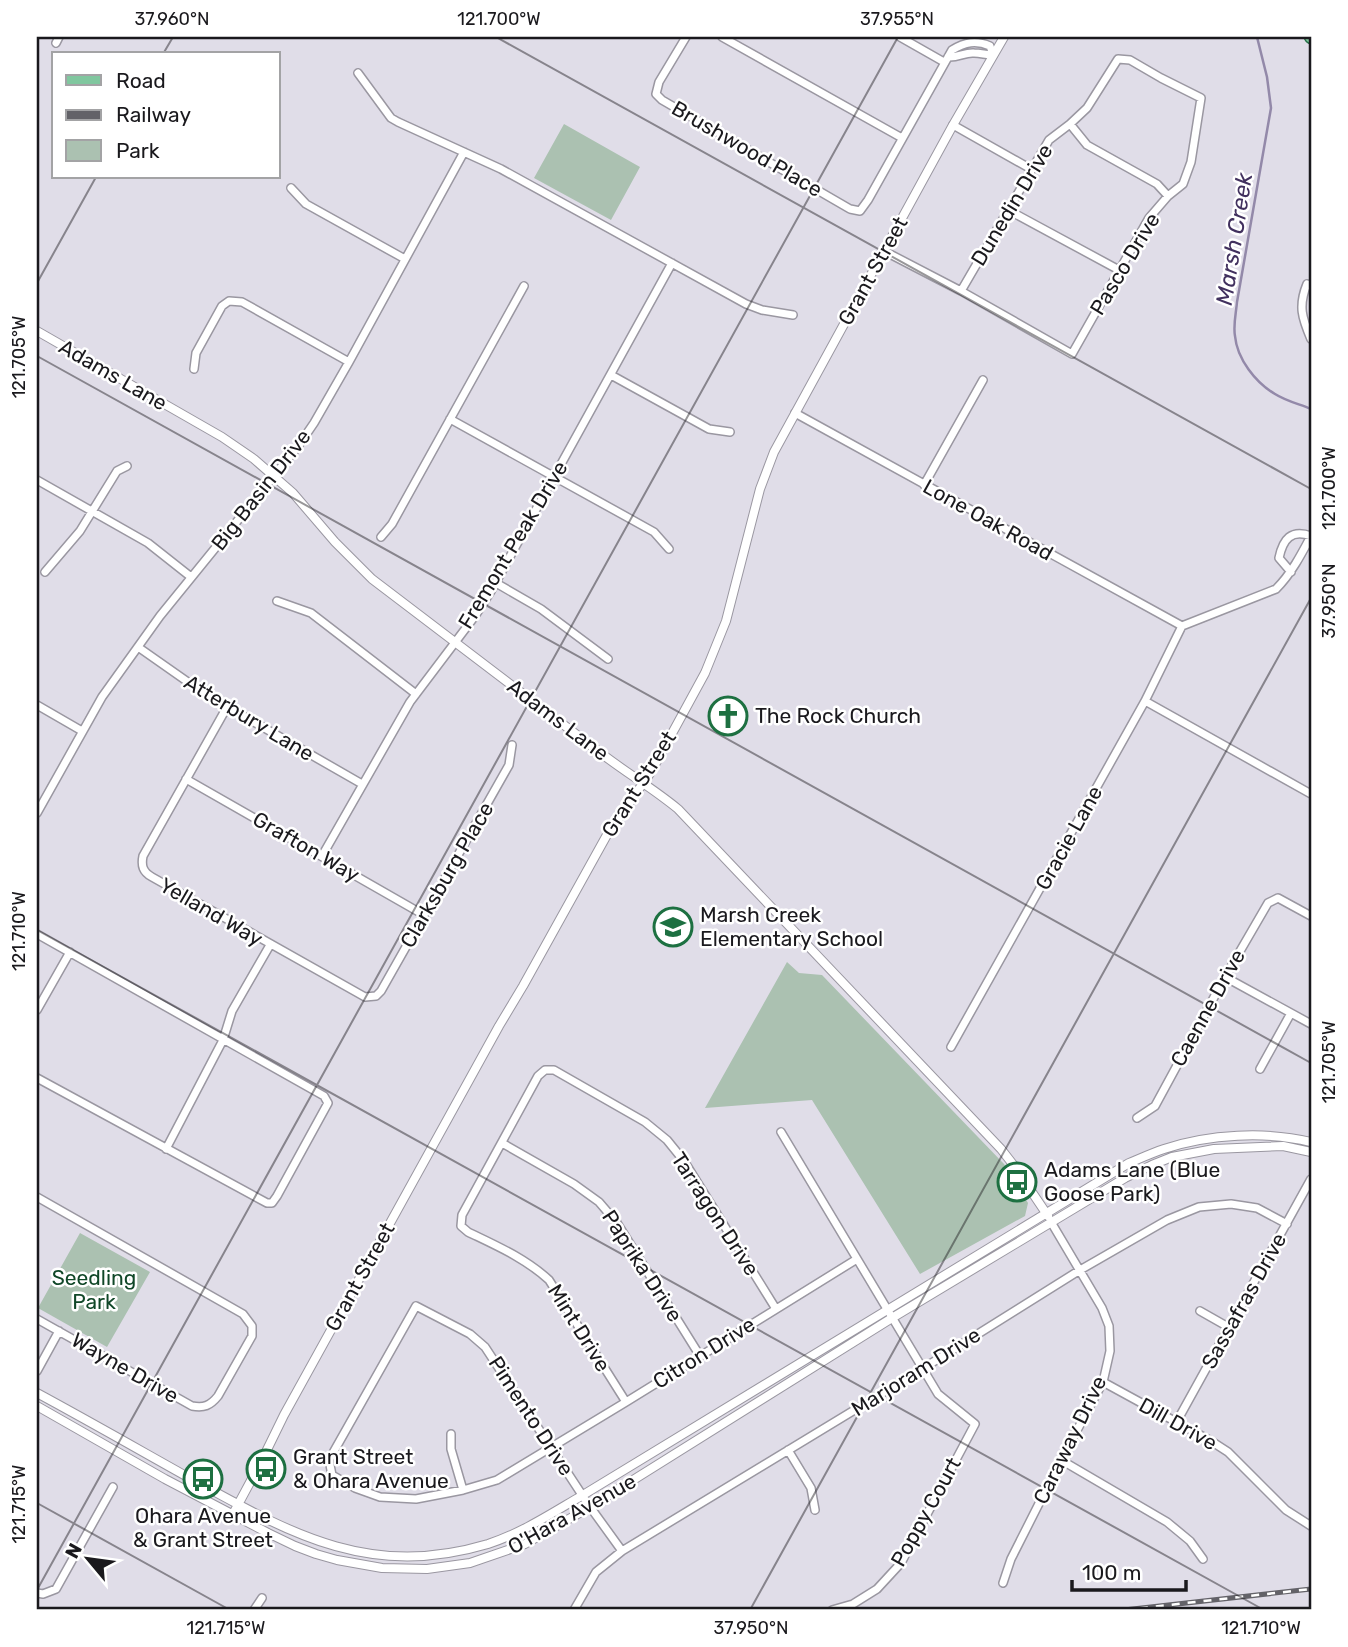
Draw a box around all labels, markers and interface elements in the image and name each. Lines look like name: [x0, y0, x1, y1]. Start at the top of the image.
text: 37.960°N: [135, 8, 209, 30]
text: 121.700°W: [457, 8, 541, 30]
text: 37.955°N: [860, 8, 934, 30]
legend: [52, 52, 280, 178]
text: Road: [116, 68, 166, 93]
street label: Brushwood Place: [667, 95, 827, 202]
text: Railway: [116, 102, 191, 127]
text: Park: [116, 138, 160, 163]
street label: Dunedin Drive: [965, 139, 1058, 270]
water label: Marsh Creek: [1210, 170, 1258, 307]
street label: Pasco Drive: [1084, 208, 1165, 319]
street label: Grant Street: [832, 212, 913, 329]
text: 121.705°W: [8, 316, 30, 398]
street label: Adams Lane: [55, 334, 172, 416]
street label: Big Basin Drive: [206, 424, 316, 555]
text: 121.700°W: [1318, 446, 1340, 530]
street label: Fremont Peak Drive: [453, 456, 573, 633]
street label: Lone Oak Road: [919, 474, 1058, 566]
text: 37.950°N: [1318, 564, 1340, 638]
street label: Atterbury Lane: [180, 669, 319, 766]
street label: Adams Lane: [503, 673, 614, 766]
church icon: The Rock Church: [707, 695, 749, 737]
place label: The Rock Church: [755, 703, 921, 728]
street label: Grant Street: [596, 726, 681, 841]
street label: Gracie Lane: [1030, 781, 1107, 894]
street label: Clarksburg Place: [395, 797, 498, 952]
street label: Grafton Way: [249, 806, 364, 887]
street label: Yelland Way: [155, 872, 268, 951]
text: 121.710°W: [8, 891, 30, 971]
place label: Marsh Creek Elementary School: [700, 902, 883, 951]
school or university icon: Marsh Creek Elementary School: [652, 906, 694, 948]
street label: Caenne Drive: [1165, 945, 1250, 1071]
text: 121.705°W: [1318, 1021, 1340, 1103]
street label: Tarragon Drive: [666, 1147, 765, 1280]
place label: Adams Lane (Blue Goose Park): [1044, 1157, 1220, 1206]
bus stop icon: Adams Lane (Blue Goose Park): [996, 1161, 1038, 1203]
street label: Paprika Drive: [597, 1205, 688, 1326]
street label: Grant Street: [319, 1218, 400, 1335]
street label: Sassafras Drive: [1196, 1228, 1291, 1373]
park label: Seedling Park: [52, 1265, 136, 1314]
street label: Mint Drive: [543, 1279, 616, 1376]
street label: Citron Drive: [648, 1311, 759, 1394]
street label: Marjoram Drive: [847, 1322, 985, 1421]
street label: Wayne Drive: [67, 1327, 183, 1408]
street label: Pimento Drive: [483, 1351, 579, 1480]
street label: Caraway Drive: [1028, 1372, 1111, 1508]
street label: Dill Drive: [1135, 1392, 1222, 1455]
place label: Grant Street & Ohara Avenue: [293, 1444, 449, 1493]
bus stop icon: Grant Street & Ohara Avenue: [245, 1448, 287, 1490]
street label: Poppy Court: [885, 1453, 966, 1571]
bus stop icon: Ohara Avenue & Grant Street: [182, 1458, 224, 1500]
text: 121.715°W: [8, 1465, 30, 1544]
street label: O'Hara Avenue: [503, 1468, 640, 1559]
place label: Ohara Avenue & Grant Street: [133, 1503, 273, 1552]
north arrow: [52, 1524, 122, 1594]
text: N: [60, 1539, 87, 1563]
scale bar: [1072, 1549, 1185, 1593]
text: 100 m: [1082, 1560, 1141, 1585]
text: 121.715°W: [187, 1617, 266, 1639]
text: 37.950°N: [714, 1617, 788, 1639]
text: 121.710°W: [1221, 1617, 1301, 1639]

